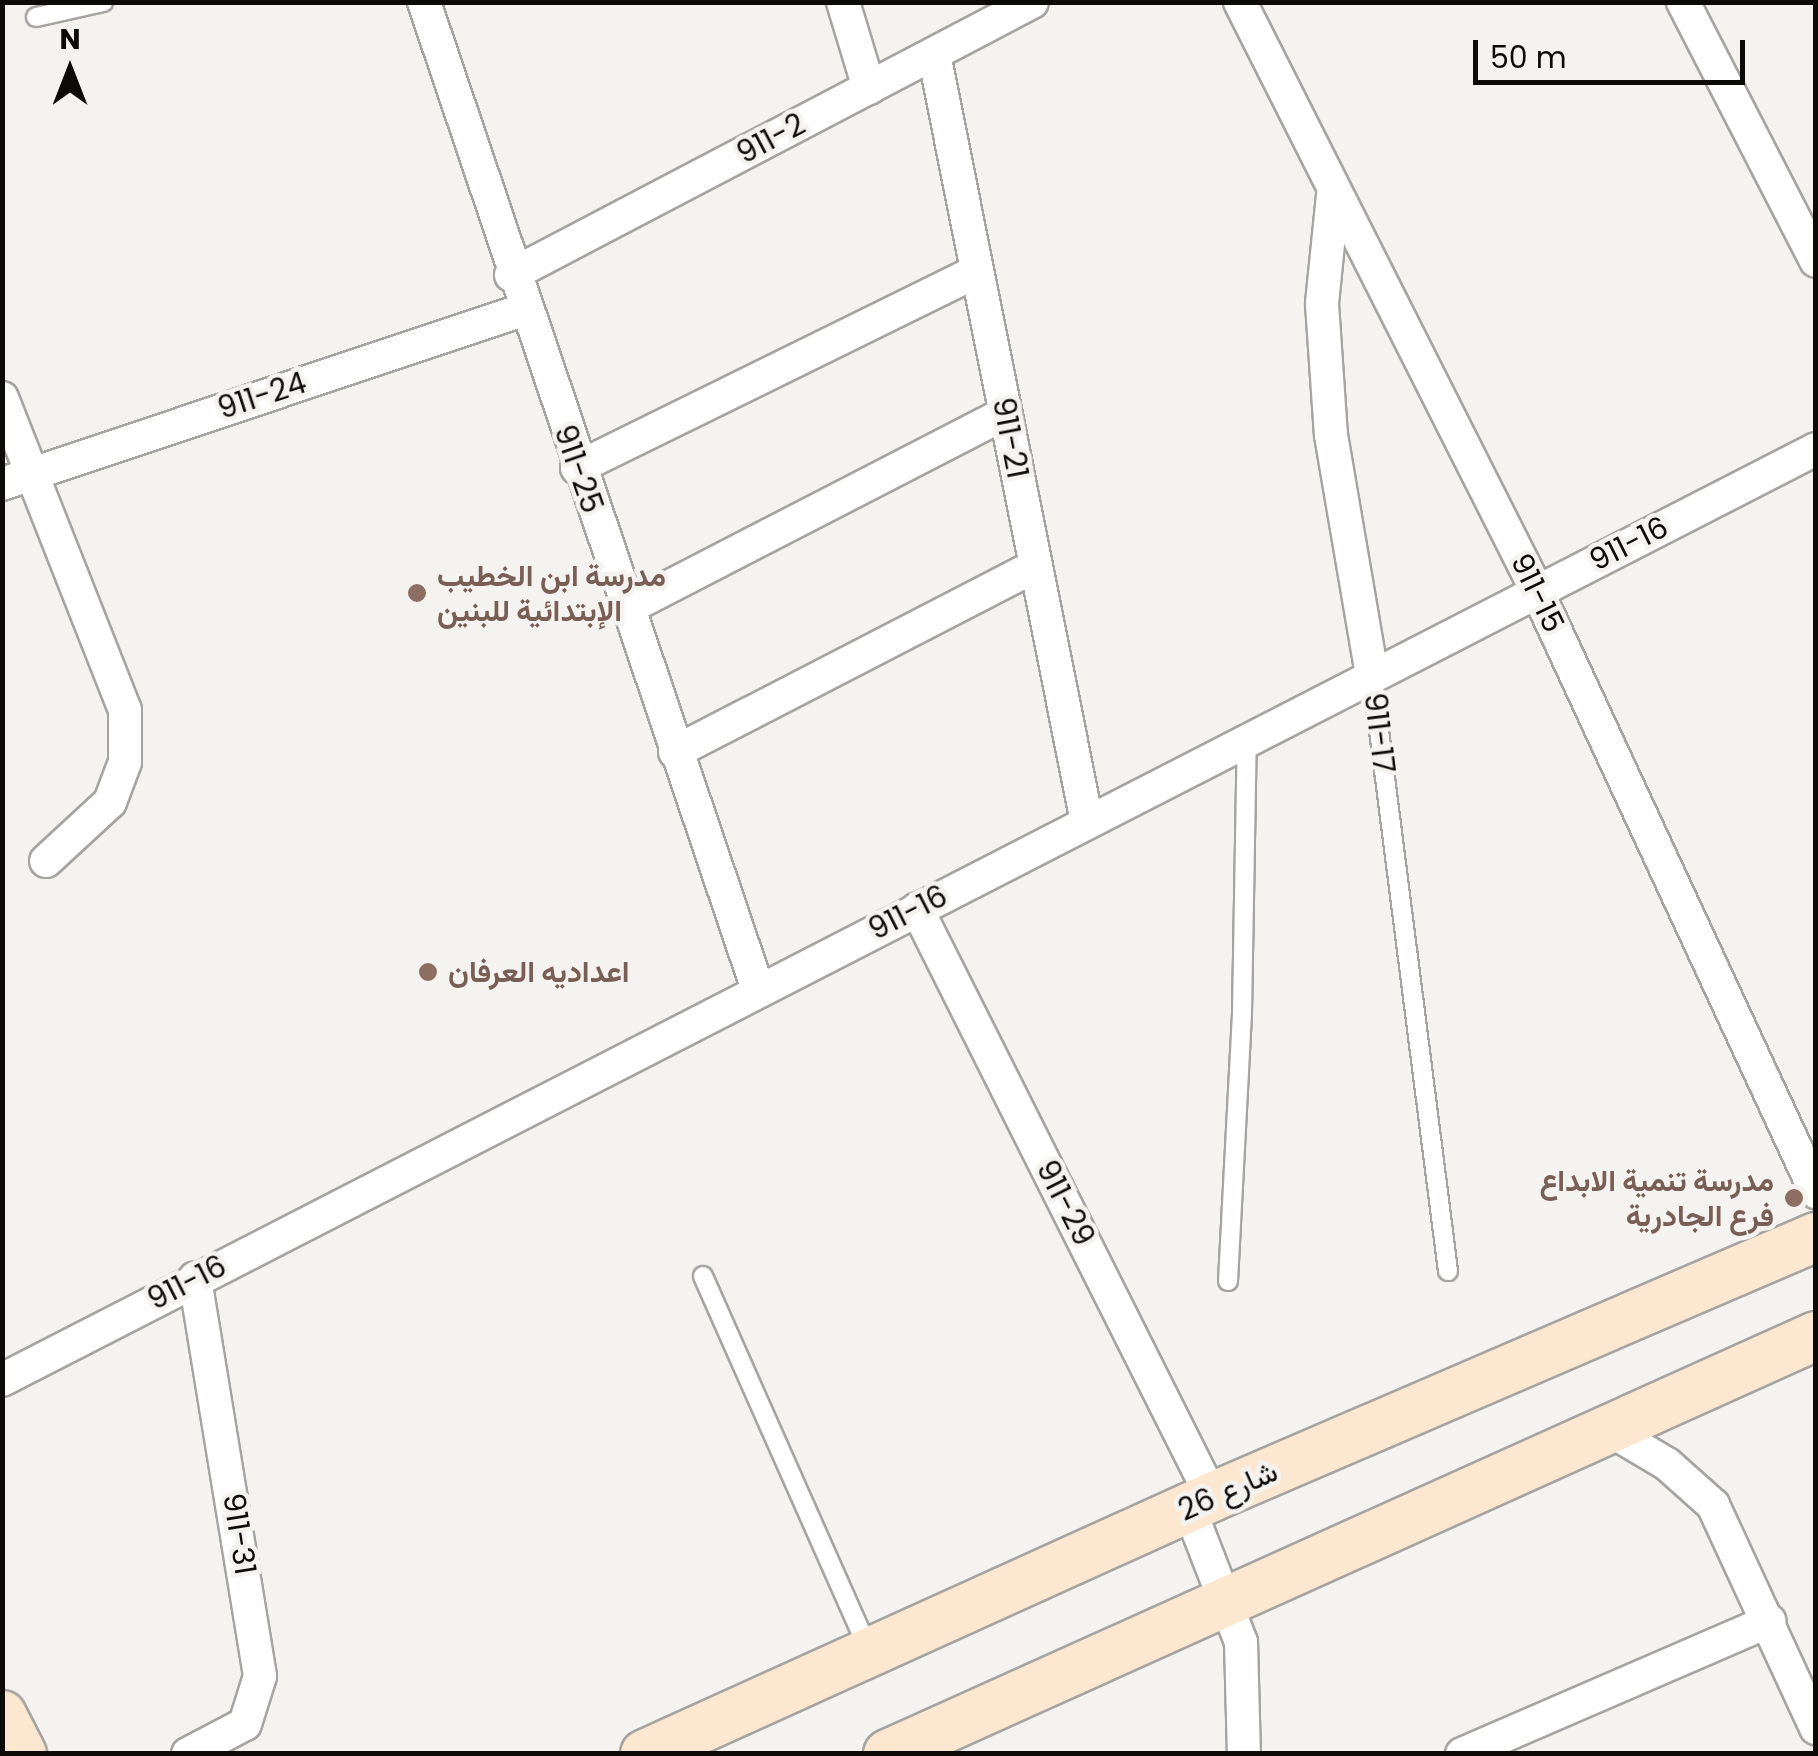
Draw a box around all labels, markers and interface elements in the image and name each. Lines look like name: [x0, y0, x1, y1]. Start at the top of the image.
north arrow: [20, 20, 120, 120]
text: N: [59, 20, 81, 59]
scale bar: [1478, 20, 1750, 82]
text: 50 m: [1490, 36, 1567, 79]
street label: 911-2: [731, 106, 811, 172]
street label: 911-24: [213, 365, 311, 427]
street label: 911-21: [985, 395, 1035, 481]
street label: 911-25: [546, 420, 610, 518]
street label: 911-16: [1584, 509, 1674, 579]
street label: 911-15: [1503, 548, 1571, 638]
place label: مدرسة ابن الخطيب الإبتدائية للبنين: [437, 558, 666, 628]
marker: مدرسة ابن الخطيب الإبتدائية للبنين: [406, 582, 428, 604]
street label: 911-17: [1356, 691, 1402, 775]
street label: 911-16: [863, 878, 953, 948]
place label: اعداديه العرفان: [448, 954, 630, 990]
marker: اعداديه العرفان: [417, 961, 439, 983]
street label: 911-29: [1028, 1154, 1102, 1252]
place label: مدرسة تنمية الابداع فرع الجادرية: [1539, 1163, 1774, 1234]
marker: مدرسة تنمية الابداع فرع الجادرية: [1783, 1187, 1805, 1209]
street label: 911-16: [142, 1248, 232, 1318]
street label: شارع 26: [1173, 1453, 1283, 1529]
street label: 911-31: [215, 1491, 263, 1577]

